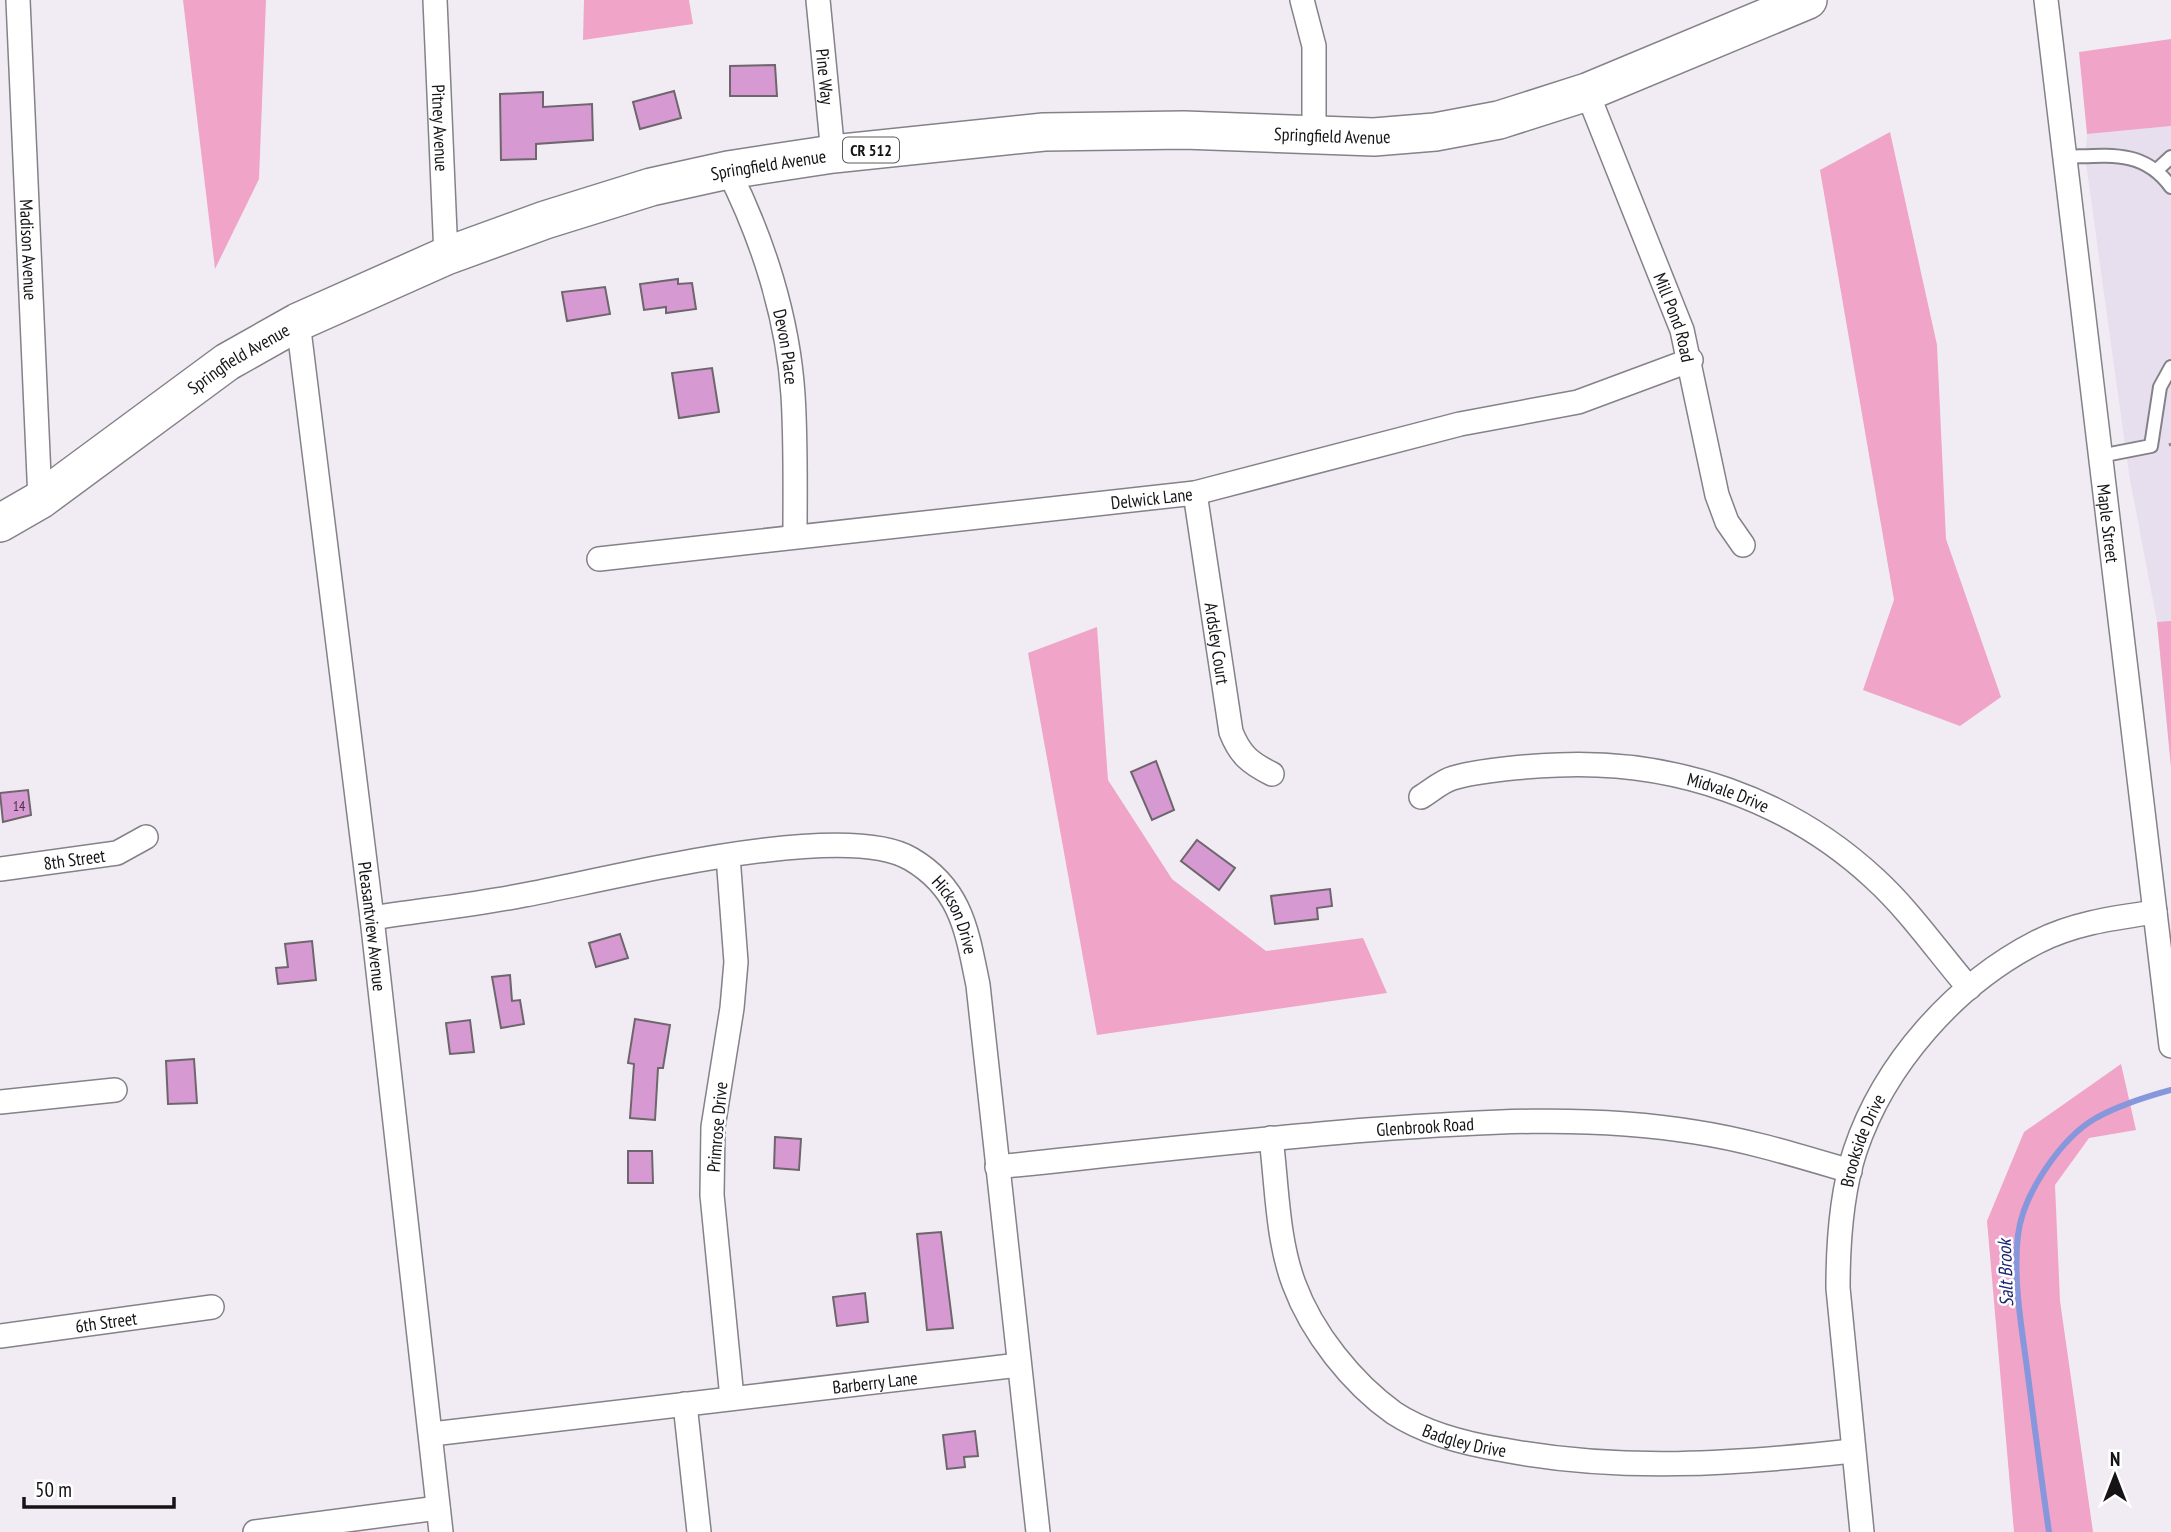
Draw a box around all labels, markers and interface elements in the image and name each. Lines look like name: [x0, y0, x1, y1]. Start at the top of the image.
street label: Pine Way: [811, 47, 840, 106]
street label: Pitney Avenue: [427, 84, 454, 172]
street label: Springfield Avenue: [1274, 122, 1391, 149]
road number: CR 512: [843, 138, 899, 162]
street label: Springfield Avenue: [708, 144, 827, 185]
street label: Madison Avenue: [15, 199, 43, 301]
street label: Mill Pond Road: [1649, 269, 1700, 364]
street label: Devon Place: [769, 307, 804, 386]
street label: Springfield Avenue: [183, 318, 293, 399]
street label: Delwick Lane: [1110, 482, 1194, 514]
street label: Maple Street: [2092, 483, 2125, 564]
street label: Ardsley Court: [1200, 601, 1235, 686]
street label: Midvale Drive: [1685, 767, 1773, 817]
house number: 14: [13, 797, 26, 815]
street label: 8th Street: [42, 843, 107, 874]
street label: Pleasantview Avenue: [354, 860, 392, 992]
street label: Hickson Drive: [927, 870, 983, 956]
street label: Primrose Drive: [702, 1081, 732, 1173]
street label: Brookside Drive: [1835, 1090, 1890, 1189]
street label: Glenbrook Road: [1375, 1112, 1474, 1141]
water label: Salt Brook: [1992, 1236, 2018, 1307]
street label: 6th Street: [74, 1306, 138, 1337]
street label: Barberry Lane: [831, 1366, 919, 1398]
street label: Badgley Drive: [1419, 1418, 1508, 1462]
north arrow: [2080, 1441, 2150, 1511]
text: N: [2110, 1447, 2120, 1471]
scale bar: [24, 1466, 175, 1510]
text: 50 m: [35, 1476, 72, 1503]

